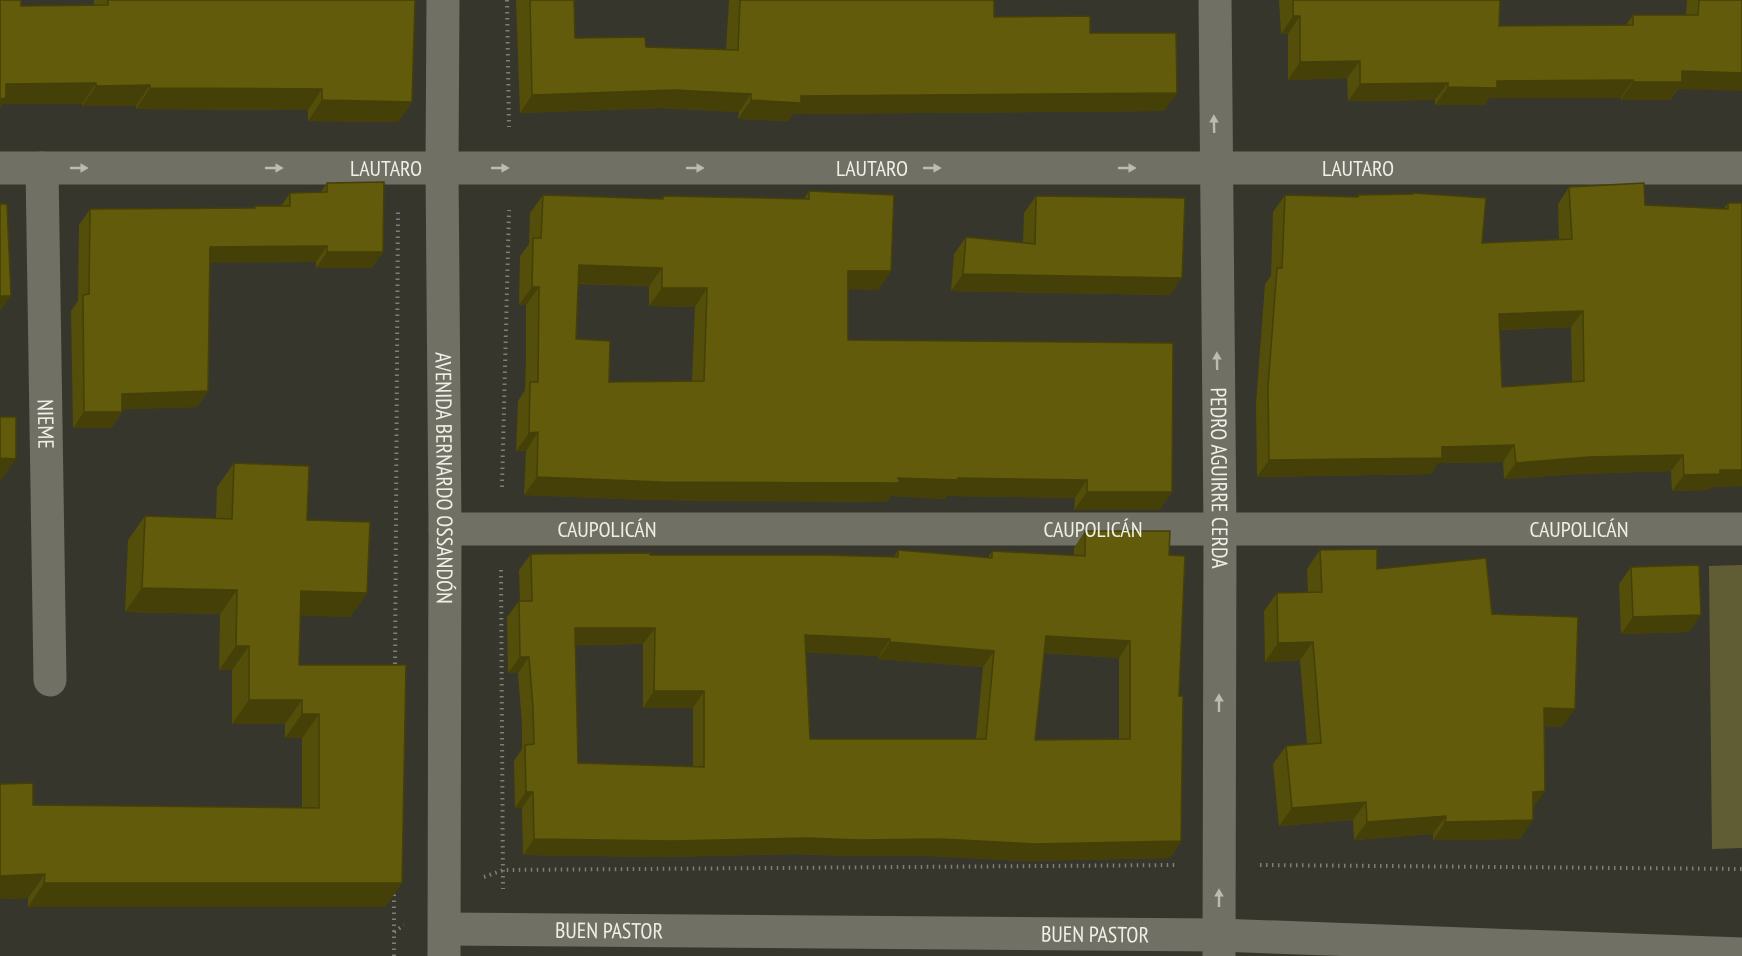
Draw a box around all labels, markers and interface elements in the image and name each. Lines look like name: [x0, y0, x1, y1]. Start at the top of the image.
one-way arrow: [1210, 114, 1219, 133]
street label: LAUTARO: [350, 154, 422, 182]
street label: LAUTARO: [836, 154, 908, 182]
street label: LAUTARO: [1322, 154, 1394, 182]
one-way arrow: [70, 163, 89, 173]
one-way arrow: [265, 163, 284, 173]
one-way arrow: [491, 163, 510, 173]
one-way arrow: [686, 163, 705, 173]
one-way arrow: [923, 163, 942, 173]
one-way arrow: [1118, 163, 1137, 173]
one-way arrow: [1213, 351, 1222, 370]
street label: AVENIDA BERNARDO OSSANDÓN: [430, 352, 459, 604]
street label: PEDRO AGUIRRE CERDA: [1205, 387, 1234, 569]
street label: NIEME: [32, 399, 60, 449]
street label: CAUPOLICÁN: [557, 515, 657, 543]
street label: CAUPOLICÁN: [1043, 515, 1143, 543]
street label: CAUPOLICÁN: [1529, 515, 1629, 543]
one-way arrow: [1214, 693, 1224, 712]
one-way arrow: [1214, 888, 1223, 907]
street label: BUEN PASTOR: [555, 916, 663, 945]
street label: BUEN PASTOR: [1041, 920, 1149, 948]

